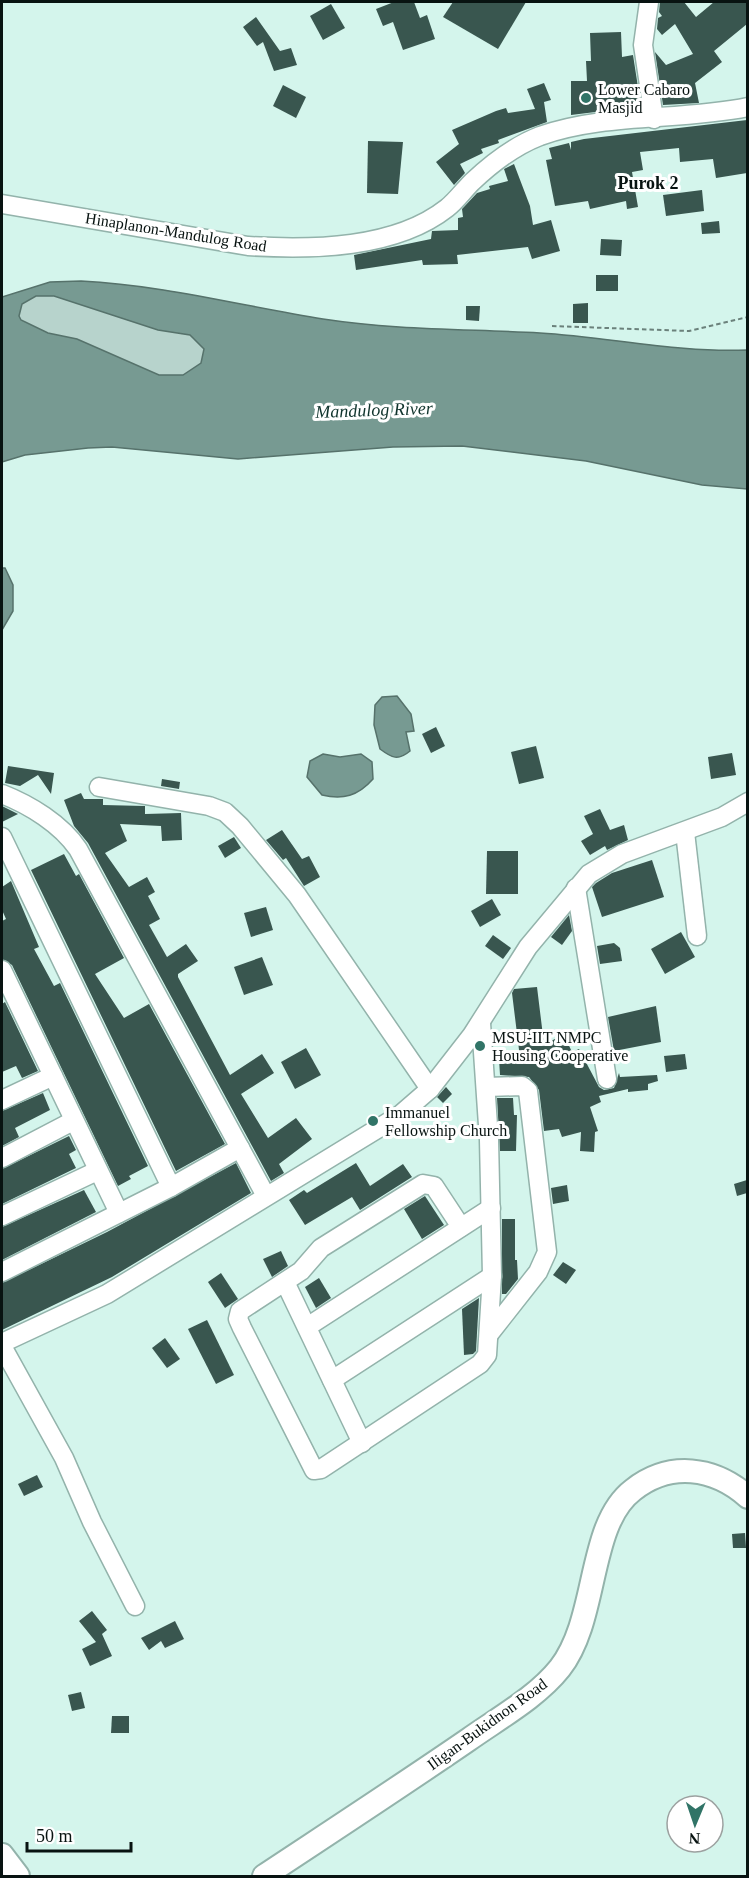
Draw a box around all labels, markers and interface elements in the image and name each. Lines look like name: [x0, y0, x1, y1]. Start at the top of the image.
place label: Lower Cabaro Masjid: [598, 81, 690, 117]
marker: Lower Cabaro Masjid: [579, 91, 593, 105]
district label: Purok 2: [617, 173, 679, 193]
street label: Hinaplanon-Mandulog Road: [84, 209, 268, 256]
water label: Mandulog River: [314, 398, 434, 422]
place label: MSU-IIT NMPC Housing Cooperative: [492, 1029, 628, 1065]
marker: MSU-IIT NMPC Housing Cooperative: [473, 1039, 487, 1053]
place label: Immanuel Fellowship Church: [385, 1104, 507, 1140]
marker: Immanuel Fellowship Church: [366, 1114, 380, 1128]
street label: Iligan-Bukidnon Road: [424, 1675, 551, 1774]
north arrow: [665, 1794, 725, 1854]
scale bar: [27, 1815, 130, 1853]
text: 50 m: [36, 1826, 73, 1846]
text: N: [688, 1830, 701, 1847]

